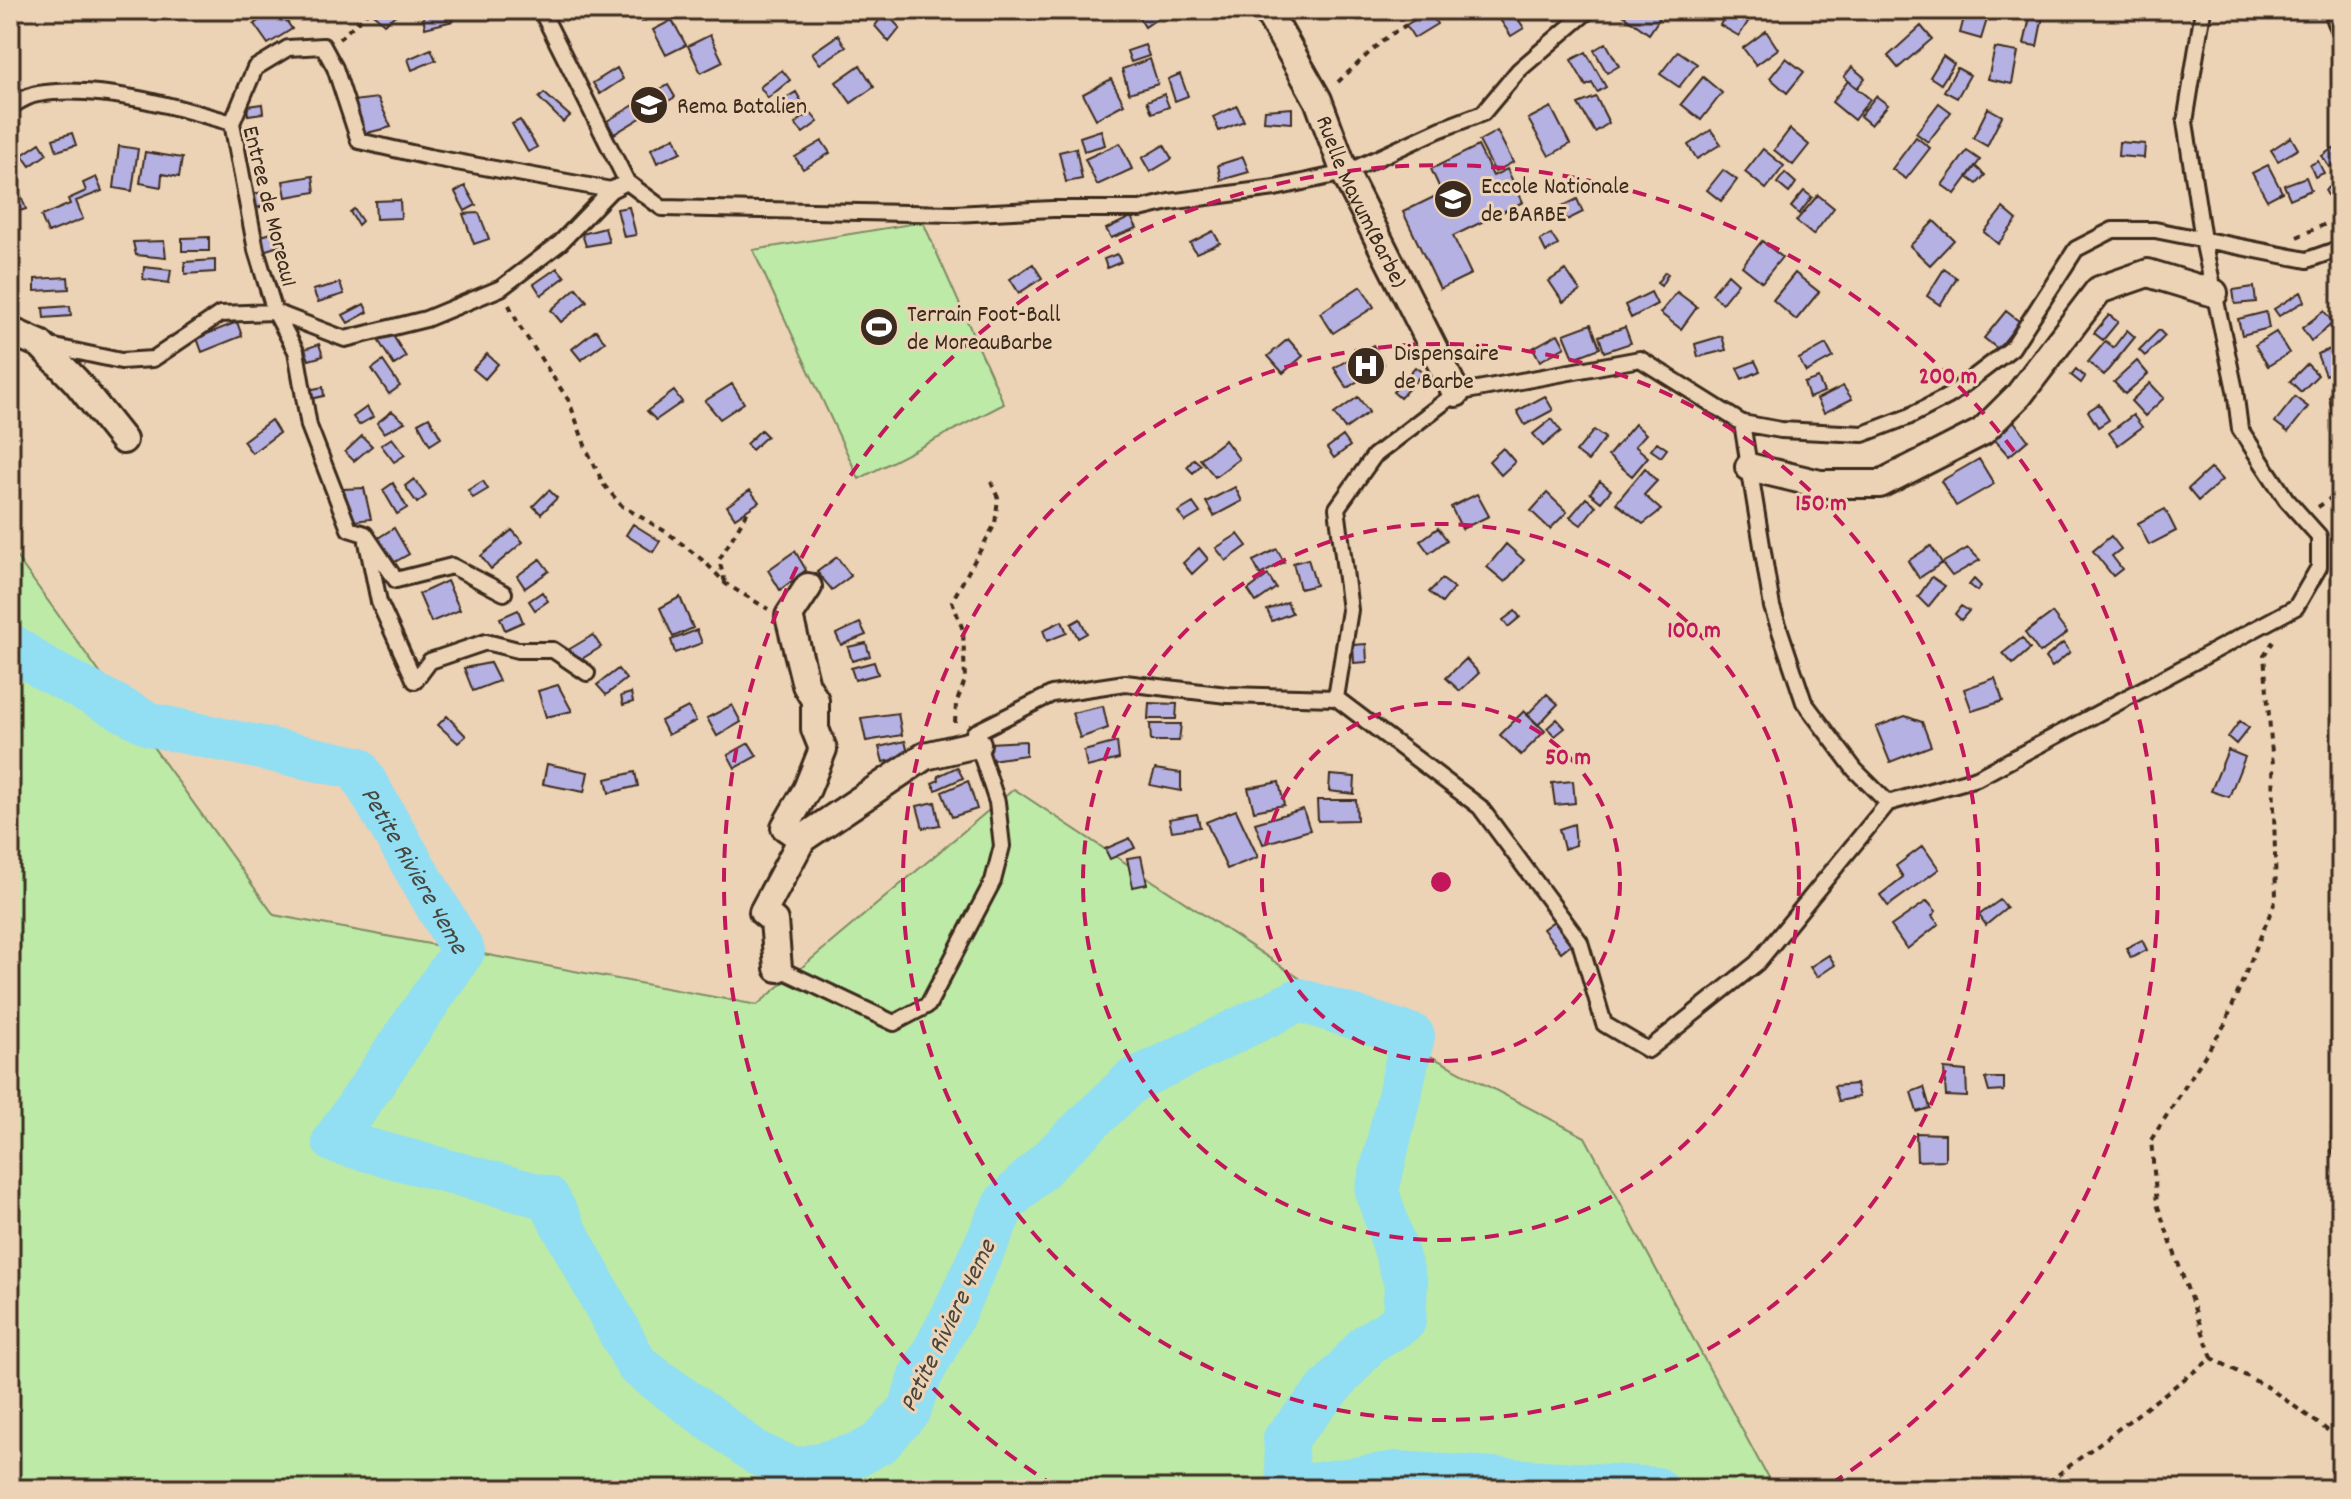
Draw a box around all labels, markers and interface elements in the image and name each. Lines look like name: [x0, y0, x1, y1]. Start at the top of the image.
school or university icon: Rema Batalien: [628, 84, 670, 126]
place label: Rema Batalien: [677, 91, 807, 125]
street label: Ruelle Mavum(Barbe): [1305, 111, 1414, 295]
street label: Entree de Moreau1: [232, 123, 305, 291]
place label: Eccole Nationale de BARBE: [1481, 171, 1629, 233]
school or university icon: Eccole Nationale de BARBE: [1432, 178, 1474, 220]
place label: Terrain Foot-Ball de MoreauBarbe: [907, 299, 1061, 361]
sports icon: Terrain Foot-Ball de MoreauBarbe: [858, 306, 900, 348]
place label: Dispensaire de Barbe: [1394, 338, 1499, 400]
hospital icon: Dispensaire de Barbe: [1345, 345, 1387, 387]
text: 200 m: [1919, 361, 1977, 395]
text: 150 m: [1795, 488, 1847, 522]
text: 100 m: [1667, 615, 1721, 649]
text: 50 m: [1545, 742, 1591, 776]
water label: Petite Riviere 4eme: [350, 781, 477, 963]
centre of rings: [1427, 868, 1455, 896]
water label: Petite Riviere 4eme: [891, 1233, 1008, 1419]

